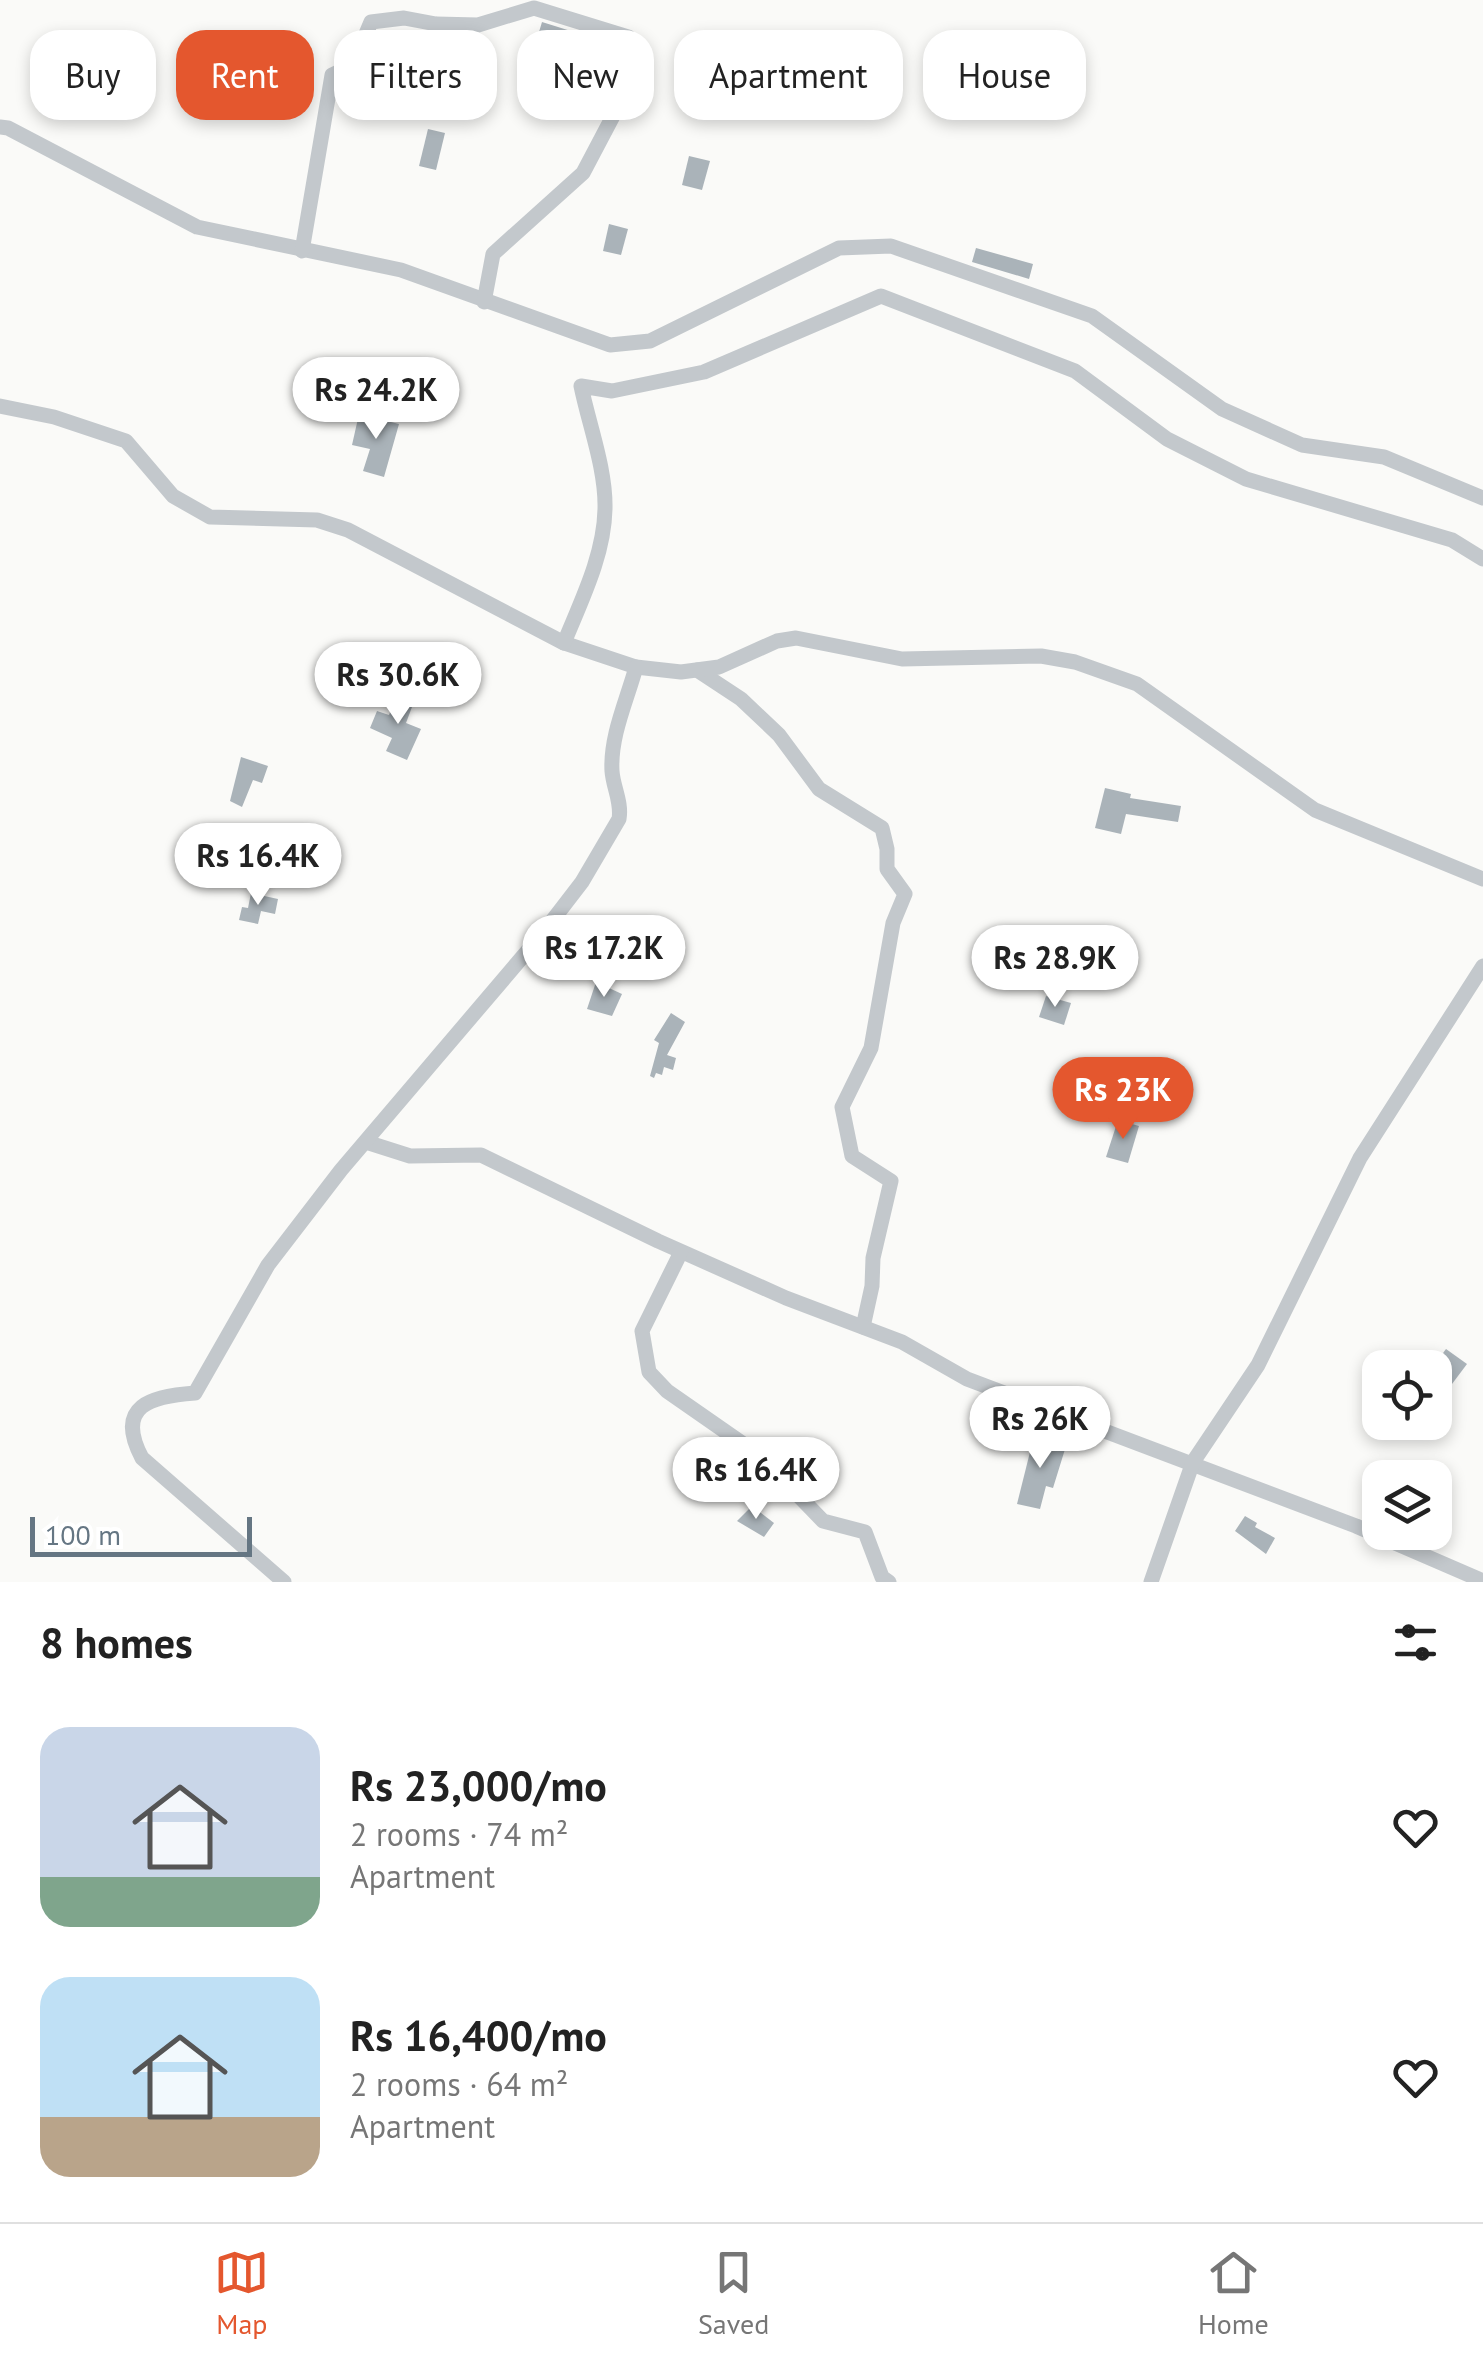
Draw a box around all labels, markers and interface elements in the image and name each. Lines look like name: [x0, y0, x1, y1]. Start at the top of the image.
chip: Buy: [30, 30, 156, 120]
chip: Rent: [176, 30, 314, 120]
chip: Filters: [334, 30, 497, 120]
chip: New: [517, 30, 654, 120]
chip: Apartment: [674, 30, 903, 120]
chip: House: [923, 30, 1086, 120]
pin: Rs 24.2K: [273, 357, 479, 442]
text: Rs 24.2K: [314, 368, 438, 410]
pin: Rs 30.6K: [295, 642, 501, 727]
text: Rs 30.6K: [336, 653, 460, 695]
pin: Rs 16.4K: [155, 823, 361, 908]
text: Rs 16.4K: [196, 834, 320, 876]
pin: Rs 17.2K: [501, 915, 707, 1000]
pin: Rs 28.9K: [952, 925, 1158, 1010]
text: Rs 17.2K: [544, 926, 664, 968]
text: Rs 28.9K: [993, 936, 1117, 978]
pin: Rs 23K: [1042, 1057, 1204, 1142]
text: Rs 23K: [1075, 1068, 1172, 1110]
map controls: [1362, 1350, 1452, 1550]
button: locate: [1362, 1350, 1452, 1440]
pin: Rs 26K: [959, 1386, 1121, 1471]
text: Rs 26K: [992, 1397, 1089, 1439]
pin: Rs 16.4K: [653, 1437, 859, 1522]
text: Rs 16.4K: [694, 1448, 818, 1490]
button: layers: [1362, 1460, 1452, 1550]
scale bar: [30, 1512, 252, 1556]
text: 100 m: [45, 1516, 121, 1553]
text: 8 homes: [40, 1615, 193, 1670]
icon: filters: [1388, 1615, 1443, 1670]
text: Rs 23,000/mo: [350, 1758, 607, 1813]
icon: home: [120, 1767, 240, 1887]
icon: heart: [1388, 1800, 1443, 1855]
text: 2 rooms · 74 m²: [350, 1813, 568, 1855]
text: Apartment: [350, 1855, 495, 1897]
text: Rs 16,400/mo: [350, 2008, 607, 2063]
icon: home: [120, 2017, 240, 2137]
icon: heart: [1388, 2050, 1443, 2105]
text: 2 rooms · 64 m²: [350, 2063, 568, 2105]
text: Apartment: [350, 2105, 495, 2147]
tab: Map: [214, 2245, 269, 2342]
tab: Saved: [698, 2245, 769, 2342]
tab: Home: [1198, 2245, 1269, 2342]

